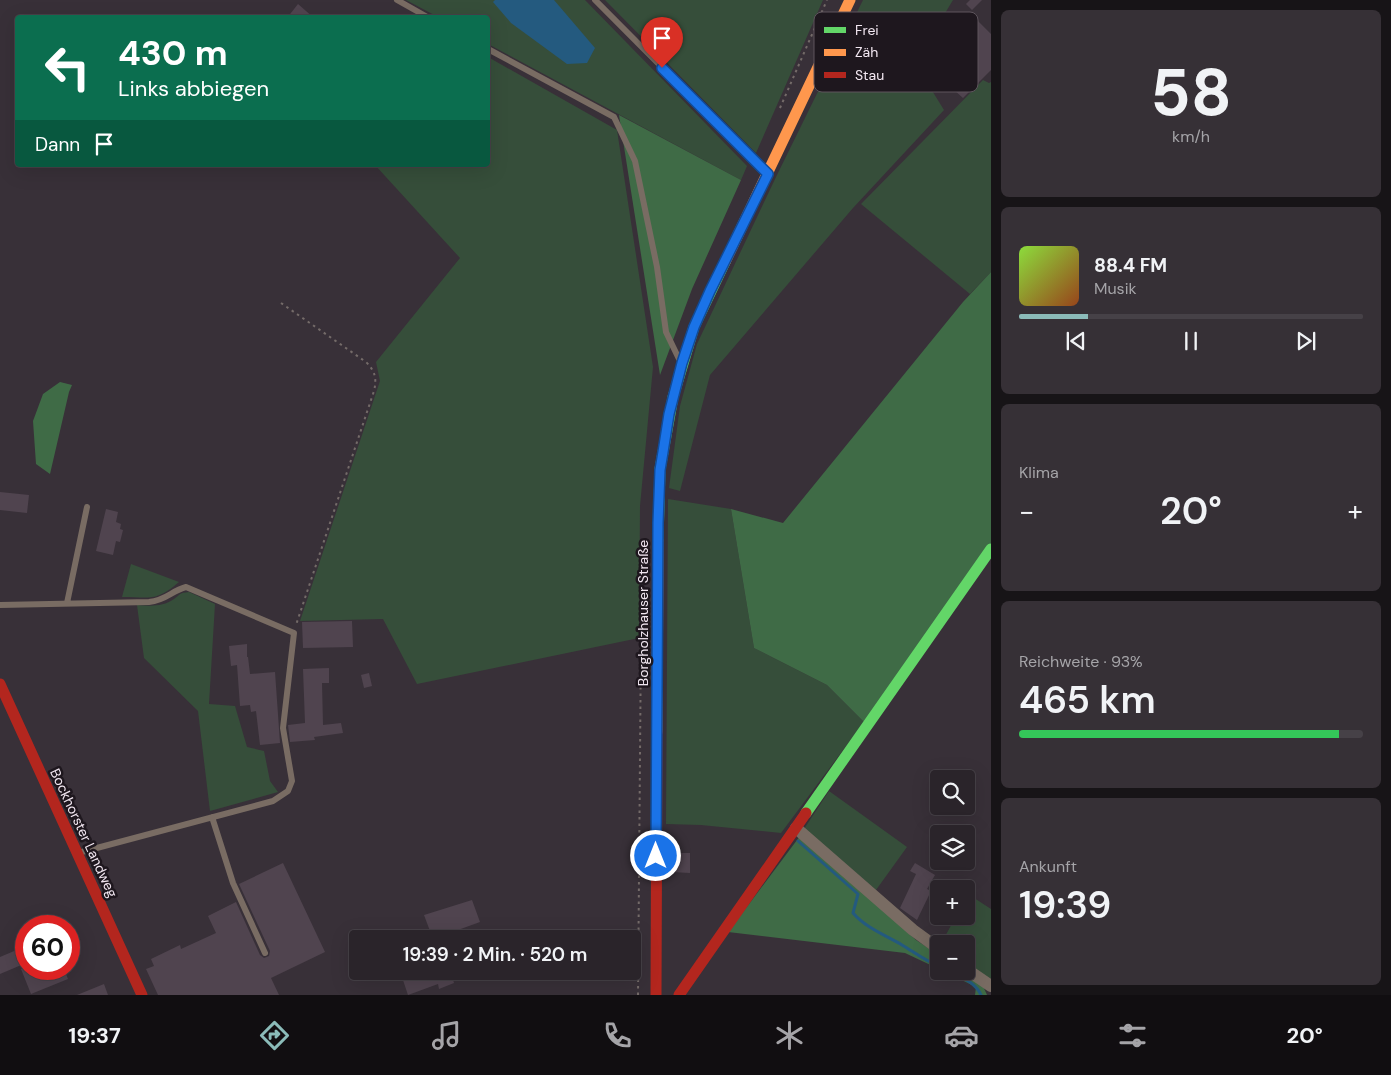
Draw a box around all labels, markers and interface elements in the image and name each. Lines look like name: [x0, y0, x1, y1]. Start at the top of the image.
legend: [814, 12, 978, 92]
pin: [641, 17, 683, 68]
text: Frei: [855, 21, 879, 39]
icon: arrive: [648, 24, 676, 52]
text: 430 m: [118, 30, 228, 76]
icon: left: [35, 35, 100, 100]
text: Zäh: [855, 43, 878, 61]
text: 58: [1150, 51, 1232, 135]
text: Stau: [855, 66, 884, 84]
text: Links abbiegen: [118, 74, 269, 103]
text: km/h: [1172, 126, 1210, 147]
icon: arrive: [90, 130, 118, 158]
text: Dann: [35, 132, 80, 157]
text: 88.4 FM: [1094, 253, 1167, 278]
text: Musik: [1094, 278, 1137, 299]
icon: previous: [1062, 327, 1090, 355]
icon: pause: [1177, 327, 1205, 355]
icon: next: [1292, 327, 1320, 355]
text: Klima: [1019, 462, 1059, 483]
text: 20°: [1160, 486, 1222, 536]
text: −: [1019, 493, 1034, 530]
text: +: [1348, 493, 1363, 530]
street label: Borgholzhauser Straße: [634, 540, 652, 686]
text: Reichweite · 93%: [1019, 651, 1143, 672]
text: 465 km: [1019, 675, 1156, 725]
street label: Bockhorster Landweg: [46, 766, 122, 900]
map controls: [930, 770, 975, 980]
button: search: [930, 770, 975, 815]
button: layers: [930, 825, 975, 870]
position arrow: [629, 829, 681, 881]
text: Ankunft: [1019, 856, 1077, 877]
button: +: [930, 880, 975, 925]
text: 19:39: [1019, 880, 1111, 930]
speed limit sign: 60: [15, 915, 80, 980]
button: −: [930, 935, 975, 980]
text: 19:39 · 2 Min. · 520 m: [403, 942, 587, 967]
icon: directions: [257, 1018, 292, 1053]
icon: music: [429, 1018, 464, 1053]
icon: phone: [600, 1018, 635, 1053]
icon: climate: [772, 1018, 807, 1053]
icon: car: [944, 1018, 979, 1053]
icon: filters: [1115, 1018, 1150, 1053]
text: 19:37: [68, 1021, 121, 1050]
text: 20°: [1287, 1021, 1323, 1050]

